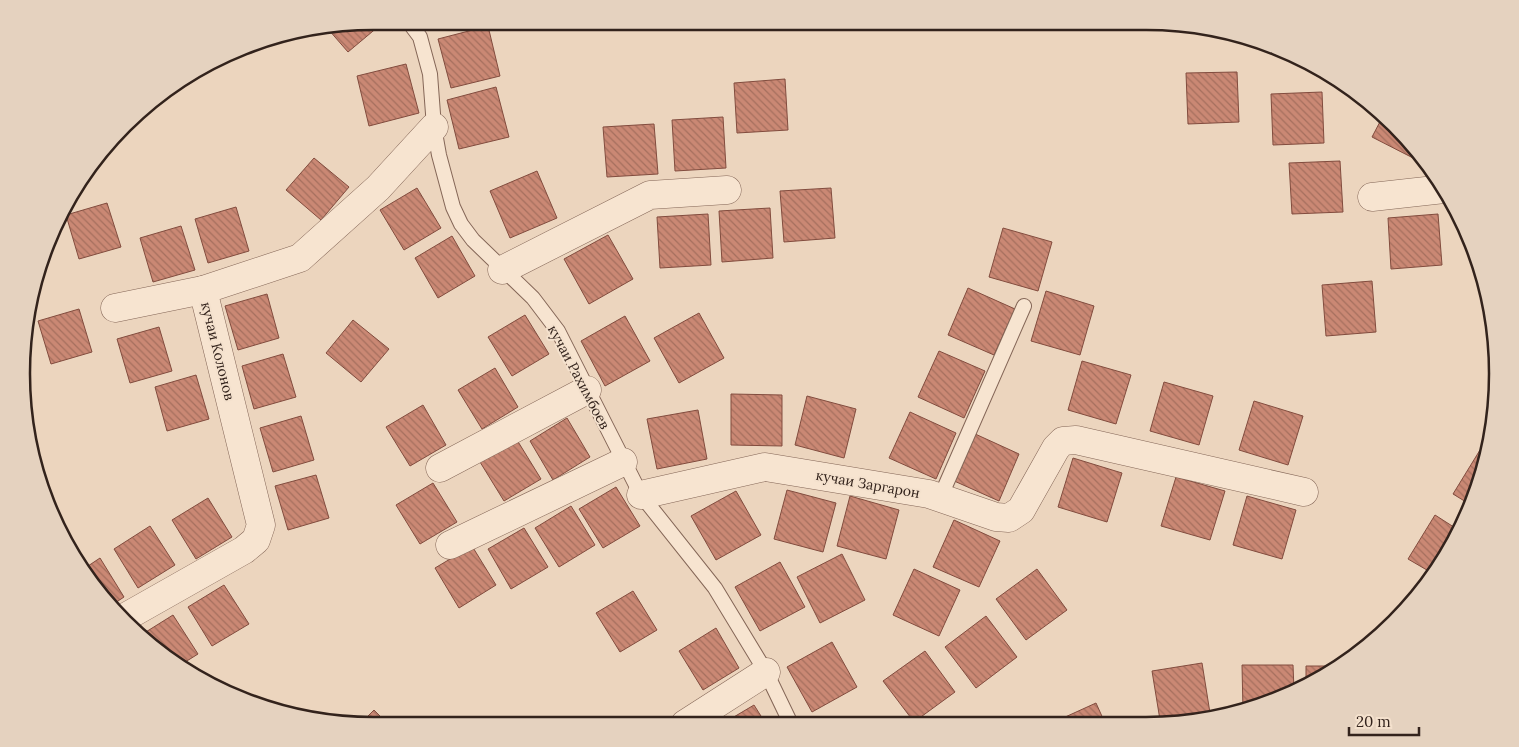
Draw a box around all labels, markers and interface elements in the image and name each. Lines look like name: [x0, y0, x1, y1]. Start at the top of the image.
street label: кучаи Колонов: [197, 300, 239, 402]
street label: кучаи Рахимбоев: [544, 322, 614, 432]
street label: кучаи Заргарон: [815, 466, 922, 502]
scale bar: [1349, 704, 1419, 736]
text: 20 m: [1356, 712, 1391, 731]

